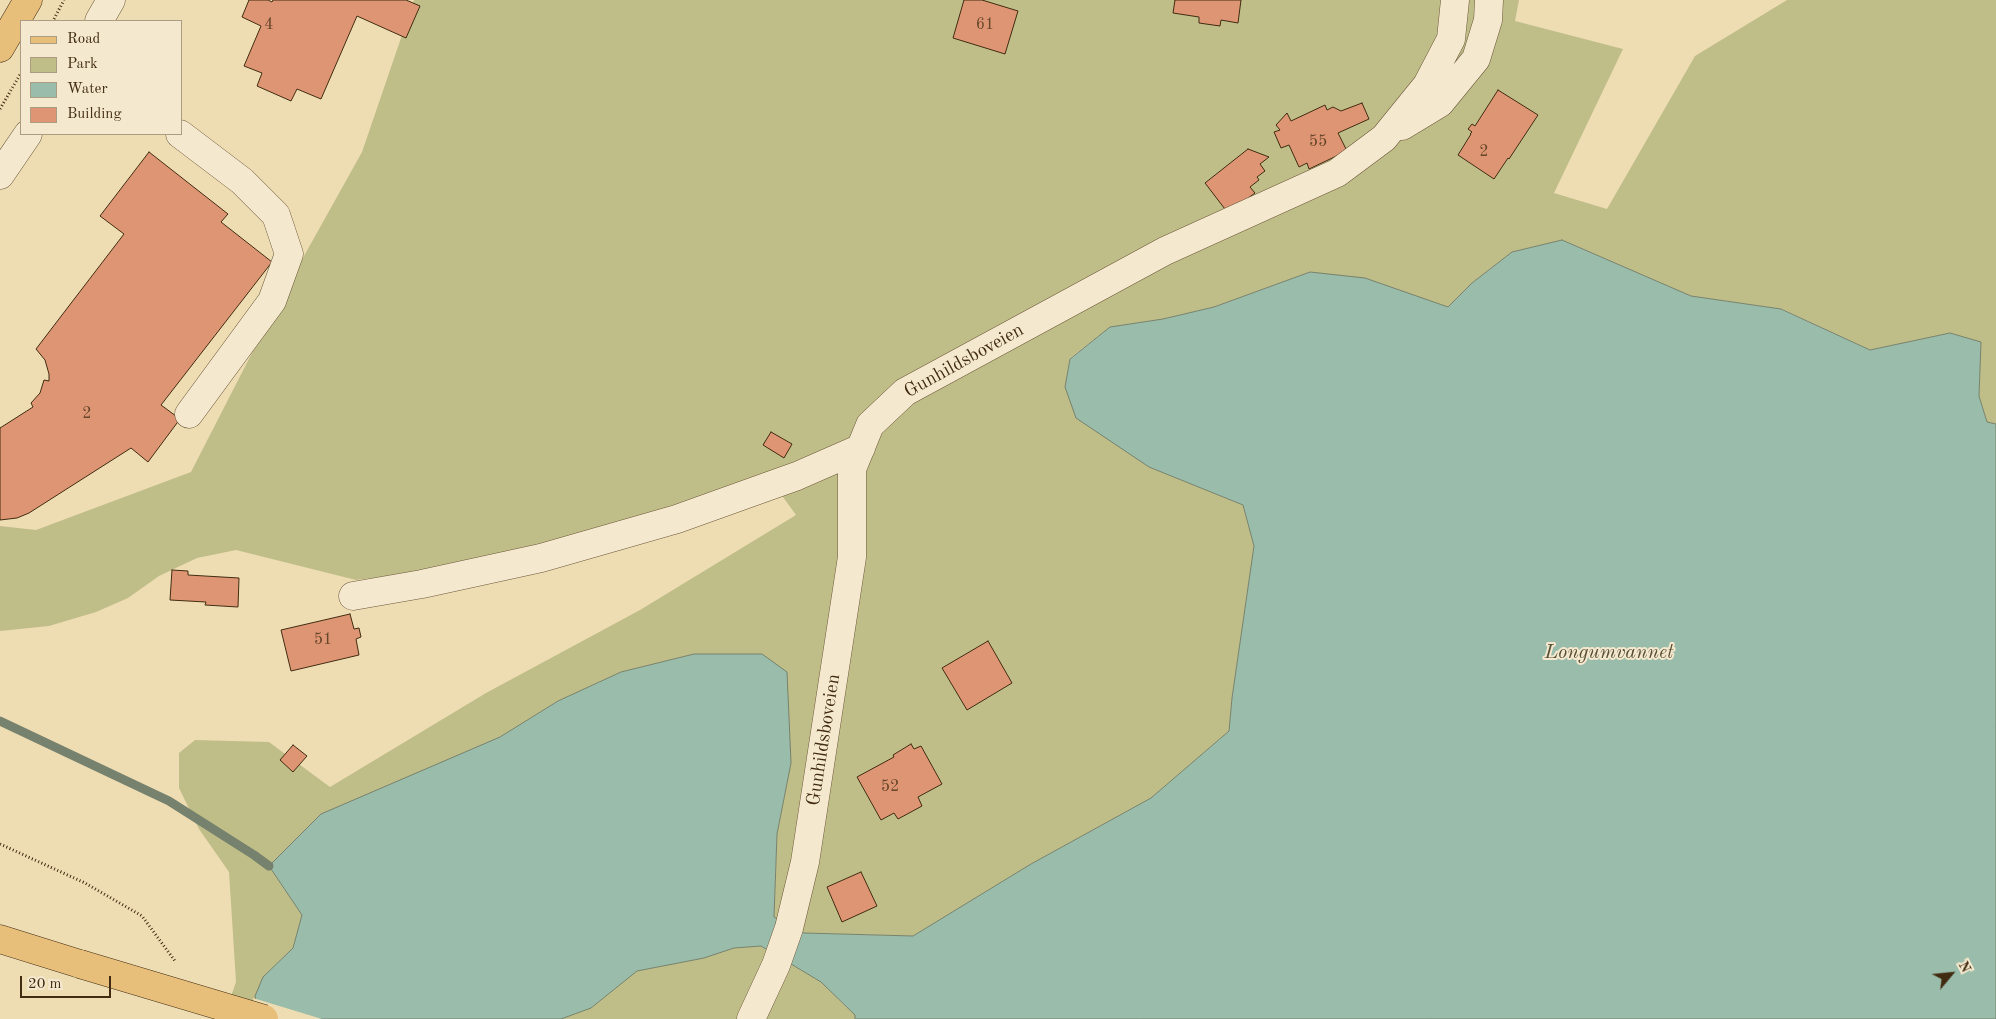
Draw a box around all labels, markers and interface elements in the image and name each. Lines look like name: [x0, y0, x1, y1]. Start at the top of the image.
house number: 4: [264, 15, 274, 35]
house number: 61: [976, 15, 994, 35]
legend: [20, 20, 182, 135]
text: Road: [67, 32, 100, 47]
text: Park: [67, 57, 98, 72]
text: Water: [67, 82, 108, 97]
text: Building: [67, 107, 122, 122]
house number: 55: [1309, 132, 1327, 152]
house number: 2: [1479, 142, 1489, 162]
street label: Gunhildsboveien: [900, 319, 1028, 403]
house number: 2: [82, 404, 92, 424]
house number: 51: [314, 630, 332, 650]
water label: Longumvannet: [1544, 641, 1674, 665]
street label: Gunhildsboveien: [802, 672, 846, 808]
house number: 52: [881, 777, 899, 797]
north arrow: [1926, 949, 1976, 999]
text: N: [1956, 959, 1973, 975]
scale bar: [22, 966, 114, 998]
text: 20 m: [28, 977, 62, 992]

